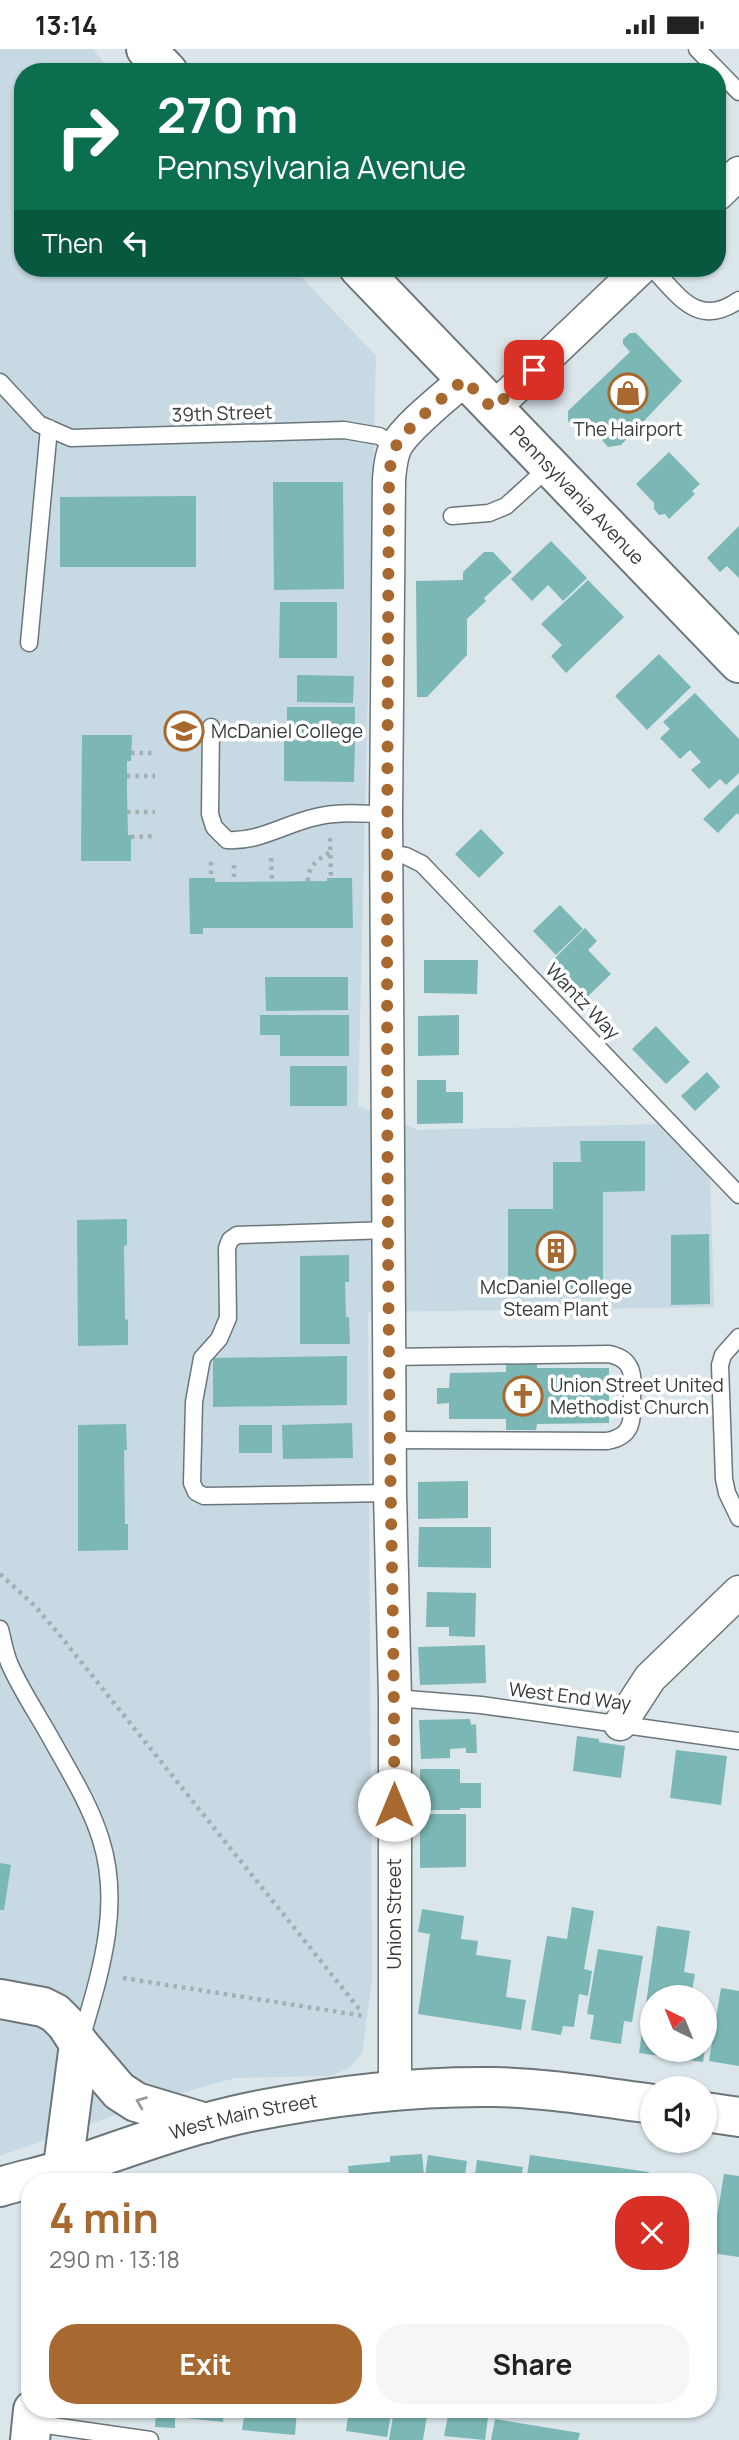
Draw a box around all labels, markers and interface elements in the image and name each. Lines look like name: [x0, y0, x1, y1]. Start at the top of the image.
text: 13:14: [35, 7, 98, 43]
text: 270 m: [157, 81, 298, 148]
icon: right: [42, 91, 133, 182]
text: Pennsylvania Avenue: [157, 145, 466, 189]
icon: left: [117, 224, 155, 262]
text: Then: [42, 225, 103, 261]
pin: [504, 340, 564, 400]
icon: arrive: [515, 351, 553, 389]
shop icon: The Hairport: [607, 372, 649, 414]
street label: 39th Street: [171, 398, 273, 428]
place label: The Hairport: [573, 416, 683, 442]
street label: Pennsylvania Avenue: [504, 420, 650, 570]
school or university icon: McDaniel College: [163, 710, 205, 752]
place label: McDaniel College: [211, 718, 363, 744]
street label: Wantz Way: [540, 957, 626, 1045]
building icon: McDaniel College Steam Plant: [535, 1230, 577, 1272]
place label: McDaniel College Steam Plant: [480, 1274, 632, 1322]
place label: Union Street United Methodist Church: [550, 1372, 724, 1420]
church icon: Union Street United Methodist Church: [502, 1375, 544, 1417]
street label: West End Way: [507, 1676, 633, 1716]
position arrow: [357, 1768, 431, 1842]
street label: Union Street: [381, 1858, 407, 1970]
north arrow: [640, 1985, 718, 2061]
map controls: [640, 1985, 717, 2153]
button: sound: [640, 2076, 717, 2153]
street label: West Main Street: [166, 2087, 319, 2146]
one-way arrow: [136, 2097, 148, 2111]
text: 4 min: [49, 2188, 159, 2246]
button: close: [615, 2196, 689, 2270]
text: 290 m · 13:18: [49, 2243, 180, 2275]
button: Exit: [49, 2324, 362, 2404]
button: Share: [376, 2324, 689, 2404]

